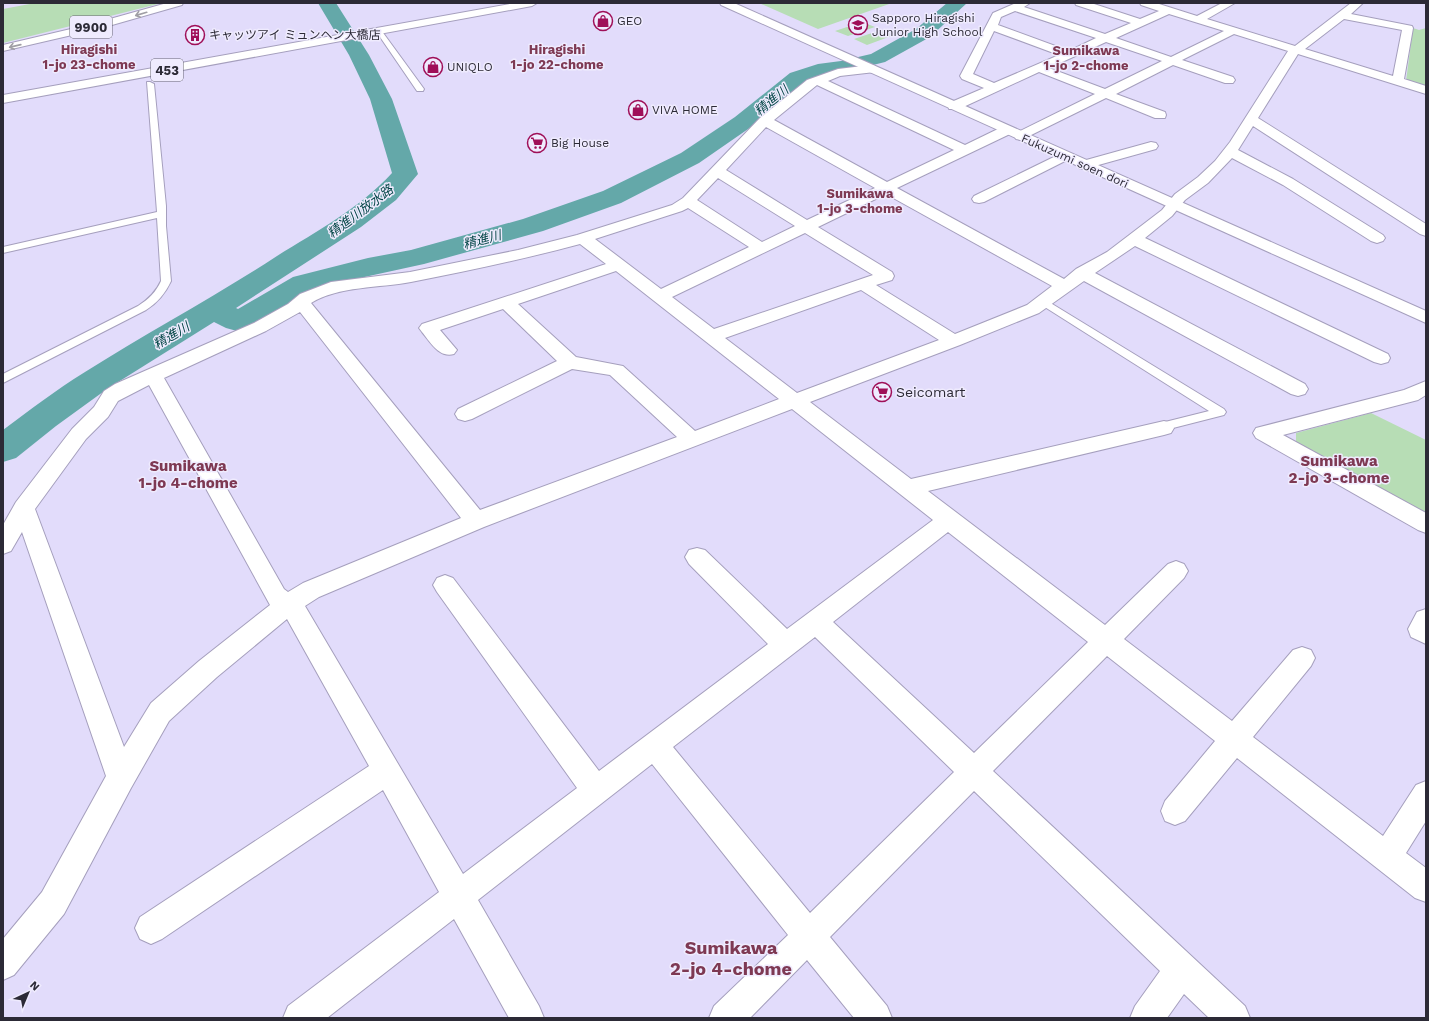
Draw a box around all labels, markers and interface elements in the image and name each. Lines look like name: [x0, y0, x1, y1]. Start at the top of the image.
shop icon: GEO: [592, 10, 614, 32]
one-way arrow: [135, 11, 148, 18]
place label: Sapporo Hiragishi Junior High School: [872, 11, 983, 39]
place label: GEO: [617, 14, 642, 28]
school or university icon: Sapporo Hiragishi Junior High School: [847, 14, 869, 36]
road number: 9900: [70, 16, 112, 38]
building icon: キャッツアイ ミュンヘン大橋店: [184, 24, 206, 46]
place label: キャッツアイ ミュンヘン大橋店: [209, 28, 381, 42]
one-way arrow: [9, 42, 22, 50]
district label: Hiragishi 1-jo 23-chome: [42, 42, 136, 72]
district label: Hiragishi 1-jo 22-chome: [511, 42, 604, 72]
district label: Sumikawa 1-jo 2-chome: [1043, 43, 1129, 73]
shop icon: UNIQLO: [422, 56, 444, 78]
road number: 453: [151, 59, 183, 81]
place label: UNIQLO: [447, 60, 493, 74]
water label: 精進川: [751, 81, 793, 118]
shop icon: VIVA HOME: [627, 99, 649, 121]
place label: VIVA HOME: [652, 103, 718, 117]
street label: Fukuzumi soen dori: [1019, 131, 1131, 191]
supermarket icon: Big House: [526, 132, 548, 154]
place label: Big House: [551, 136, 609, 150]
water label: 精進川放水路: [325, 181, 397, 241]
district label: Sumikawa 1-jo 3-chome: [817, 186, 903, 216]
water label: 精進川: [461, 227, 505, 252]
water label: 精進川: [151, 318, 194, 352]
supermarket icon: Seicomart: [871, 381, 893, 403]
place label: Seicomart: [896, 384, 966, 400]
district label: Sumikawa 2-jo 3-chome: [1289, 452, 1390, 487]
district label: Sumikawa 1-jo 4-chome: [138, 457, 238, 492]
district label: Sumikawa 2-jo 4-chome: [670, 937, 792, 979]
north arrow: [8, 973, 48, 1013]
text: N: [27, 979, 42, 994]

